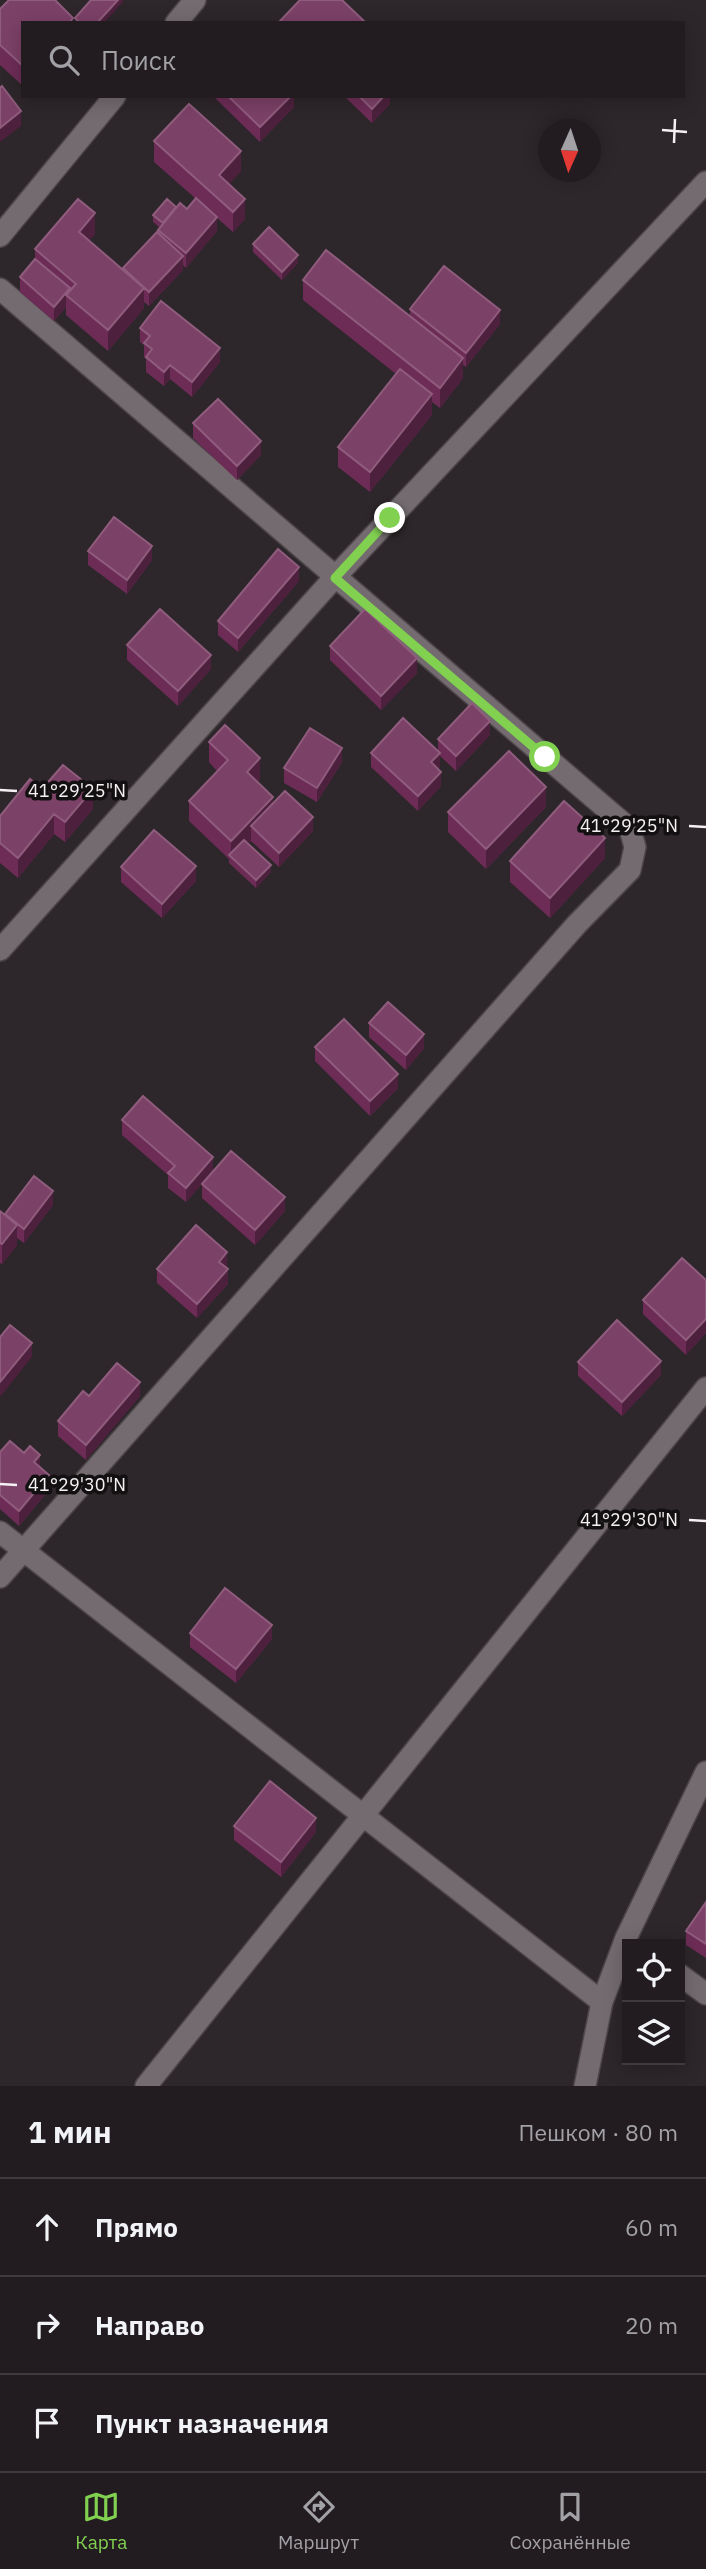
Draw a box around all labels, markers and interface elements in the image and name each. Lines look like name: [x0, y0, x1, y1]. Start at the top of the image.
search box: [21, 21, 685, 98]
icon: search: [45, 41, 83, 79]
text: Поиск: [101, 43, 176, 77]
north arrow: [538, 119, 601, 182]
route end: [374, 502, 405, 533]
route start: [529, 741, 560, 772]
text: 41°29'25"N: [28, 779, 126, 802]
text: 41°29'25"N: [580, 814, 678, 837]
text: 41°29'30"N: [28, 1473, 126, 1496]
text: 41°29'30"N: [580, 1508, 678, 1531]
map controls: [622, 1939, 685, 2065]
button: locate: [622, 1939, 685, 2002]
button: layers: [622, 2002, 685, 2065]
text: 1 мин: [28, 2112, 112, 2151]
text: Пешком · 80 m: [518, 2117, 678, 2147]
icon: ahead: [28, 2208, 66, 2246]
text: Прямо: [95, 2210, 178, 2244]
text: 60 m: [625, 2212, 678, 2242]
icon: right: [28, 2306, 66, 2344]
text: Направо: [95, 2308, 204, 2342]
text: 20 m: [625, 2310, 678, 2340]
icon: arrive: [28, 2404, 66, 2442]
text: Пункт назначения: [95, 2406, 329, 2440]
tab: Карта: [75, 2488, 128, 2554]
tab: Маршрут: [278, 2488, 359, 2554]
tab: Сохранённые: [510, 2488, 631, 2554]

